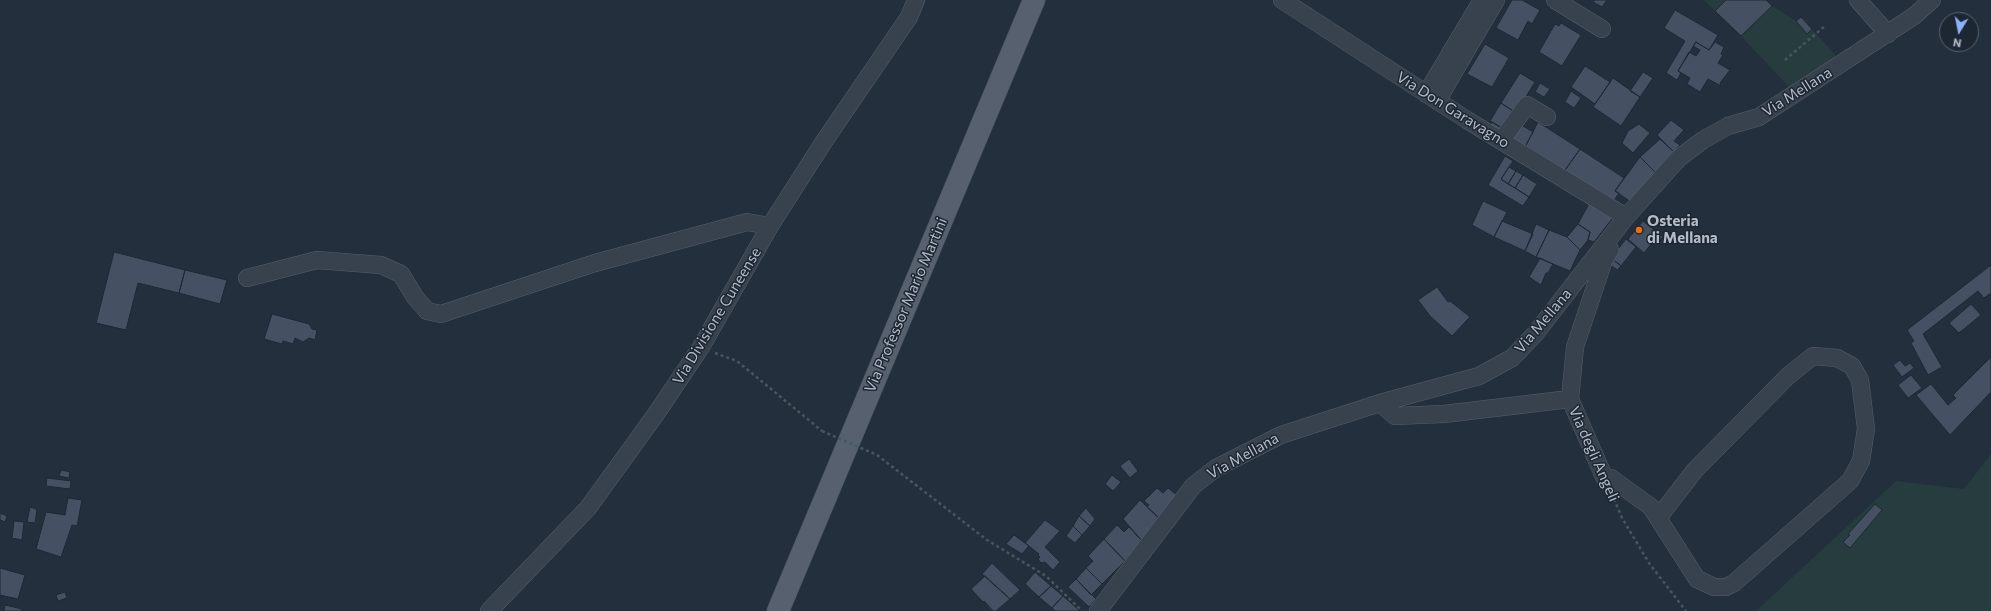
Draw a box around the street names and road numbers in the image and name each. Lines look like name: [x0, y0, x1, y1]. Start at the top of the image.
street label: Via Mellana: [1759, 63, 1835, 121]
street label: Via Don Garavagno: [1393, 68, 1513, 152]
street label: Via Professor Mario Martini: [861, 215, 951, 395]
street label: Via Divisione Cuneense: [669, 244, 765, 388]
street label: Via Mellana: [1511, 285, 1575, 357]
street label: Via degli Angeli: [1565, 403, 1623, 505]
street label: Via Mellana: [1204, 429, 1282, 483]

